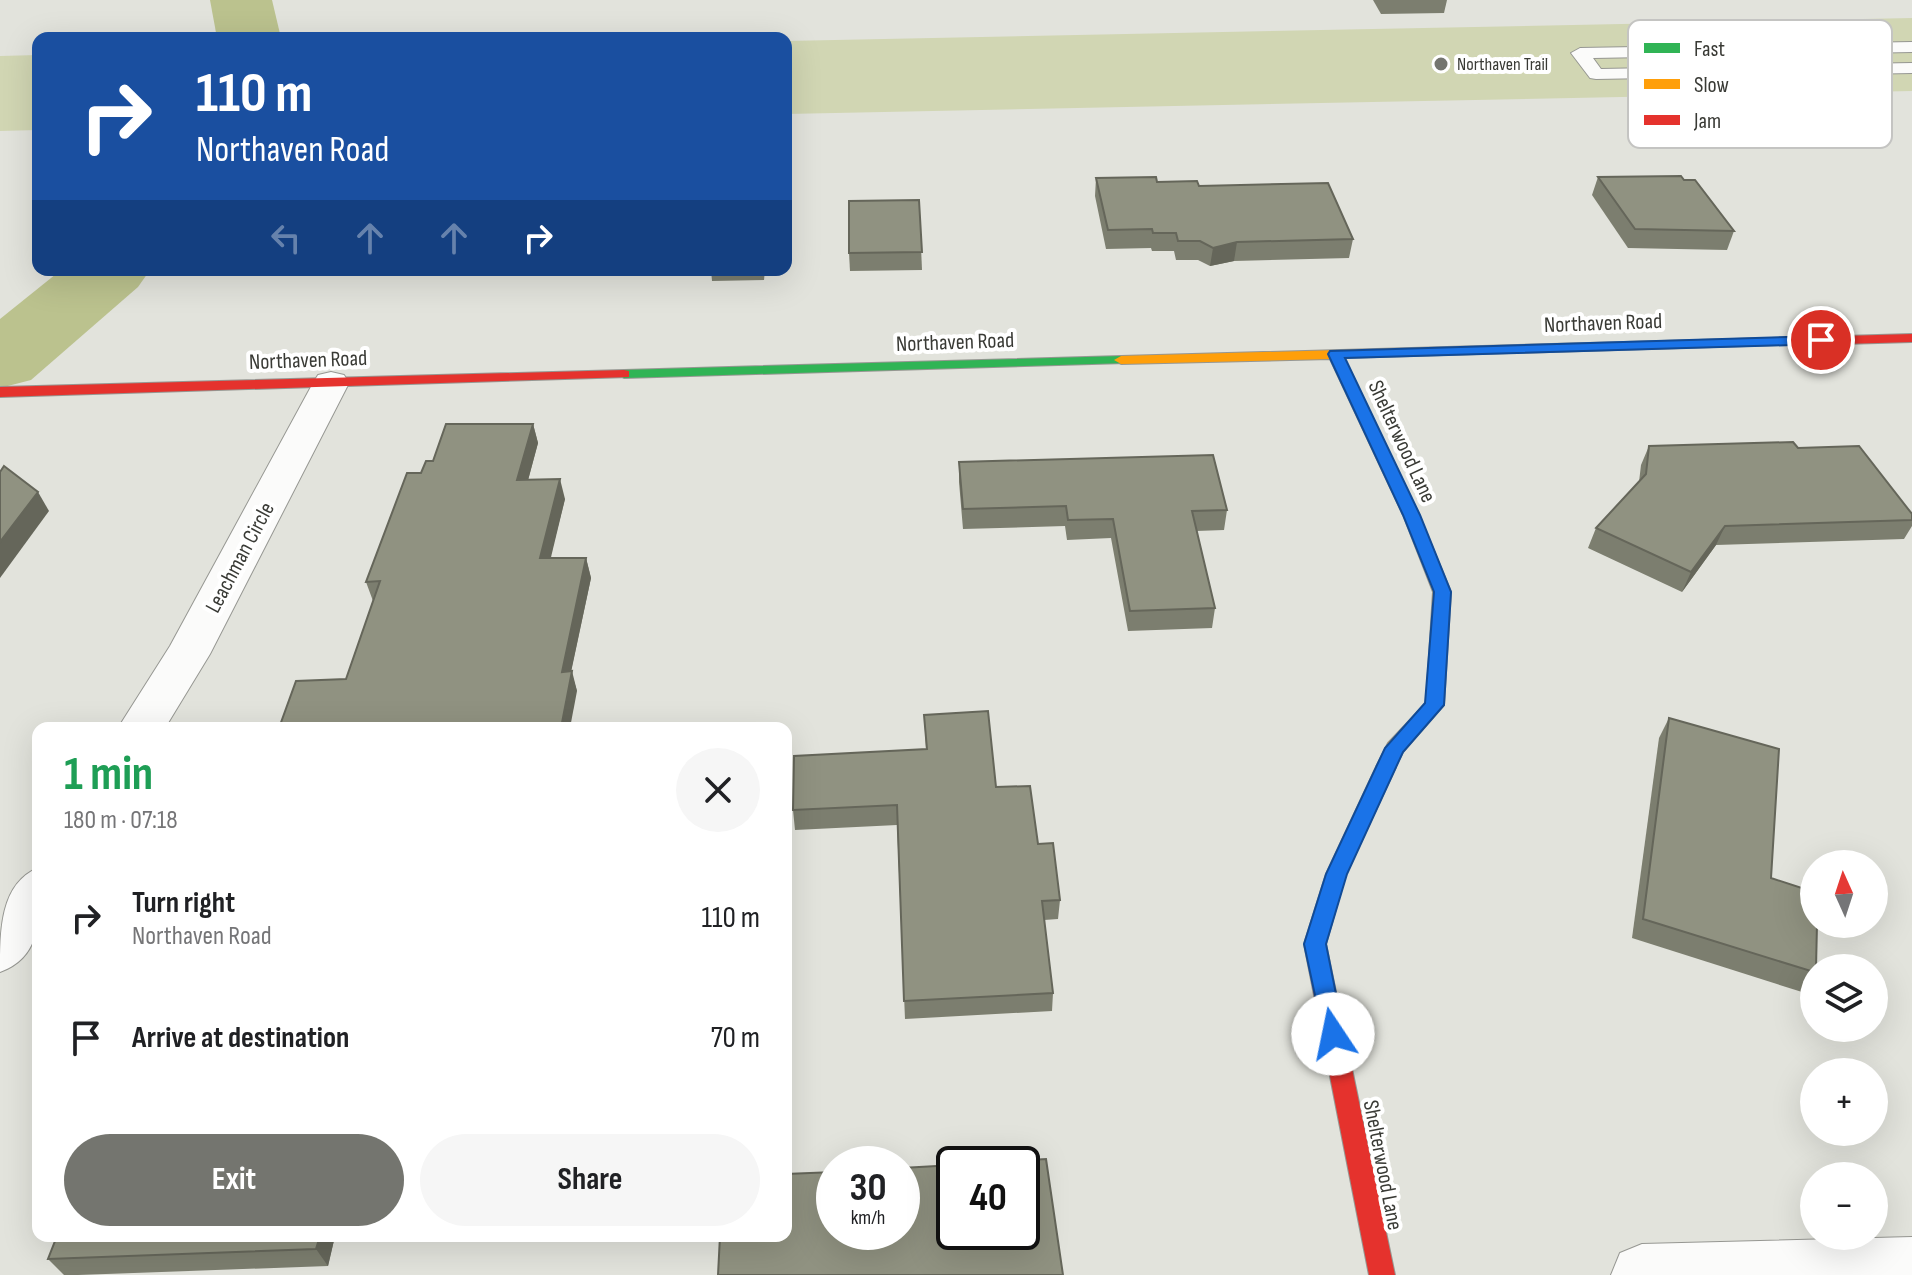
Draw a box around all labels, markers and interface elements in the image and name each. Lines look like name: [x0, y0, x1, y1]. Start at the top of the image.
legend: [1628, 20, 1892, 148]
text: Fast: [1694, 36, 1725, 63]
place label: Northaven Trail: [1457, 54, 1548, 75]
marker: Northaven Trail: [1432, 55, 1450, 73]
text: 110 m: [196, 61, 312, 128]
icon: right: [64, 64, 168, 168]
text: Slow: [1694, 72, 1729, 99]
text: Jam: [1693, 108, 1721, 135]
text: Northaven Road: [196, 129, 389, 172]
icon: left: [264, 216, 308, 260]
icon: ahead: [348, 216, 392, 260]
icon: ahead: [432, 216, 476, 260]
icon: right: [516, 216, 560, 260]
pin: [1787, 306, 1855, 374]
street label: Northaven Road: [1544, 308, 1663, 339]
icon: arrive: [1799, 318, 1843, 362]
street label: Northaven Road: [896, 327, 1015, 358]
street label: Northaven Road: [249, 345, 368, 376]
street label: Shelterwood Lane: [1362, 376, 1442, 507]
street label: Leachman Circle: [200, 498, 281, 618]
text: 1 min: [64, 746, 153, 803]
button: close: [676, 748, 760, 832]
text: 180 m · 07:18: [64, 805, 178, 836]
north arrow: [1800, 850, 1888, 938]
map controls: [1800, 850, 1888, 1250]
text: Turn right: [132, 885, 235, 921]
icon: right: [64, 896, 108, 940]
text: 110 m: [702, 900, 760, 936]
text: Northaven Road: [132, 921, 272, 952]
button: layers: [1800, 954, 1888, 1042]
position arrow: [1291, 992, 1375, 1076]
icon: arrive: [64, 1016, 108, 1060]
text: Arrive at destination: [132, 1020, 349, 1056]
text: 70 m: [711, 1020, 760, 1056]
button: +: [1800, 1058, 1888, 1146]
street label: Shelterwood Lane: [1357, 1098, 1408, 1233]
button: Exit: [64, 1134, 404, 1226]
button: Share: [420, 1134, 760, 1226]
speed limit sign: 40: [936, 1146, 1040, 1250]
button: −: [1800, 1162, 1888, 1250]
text: 30: [850, 1164, 886, 1212]
text: km/h: [851, 1206, 885, 1230]

